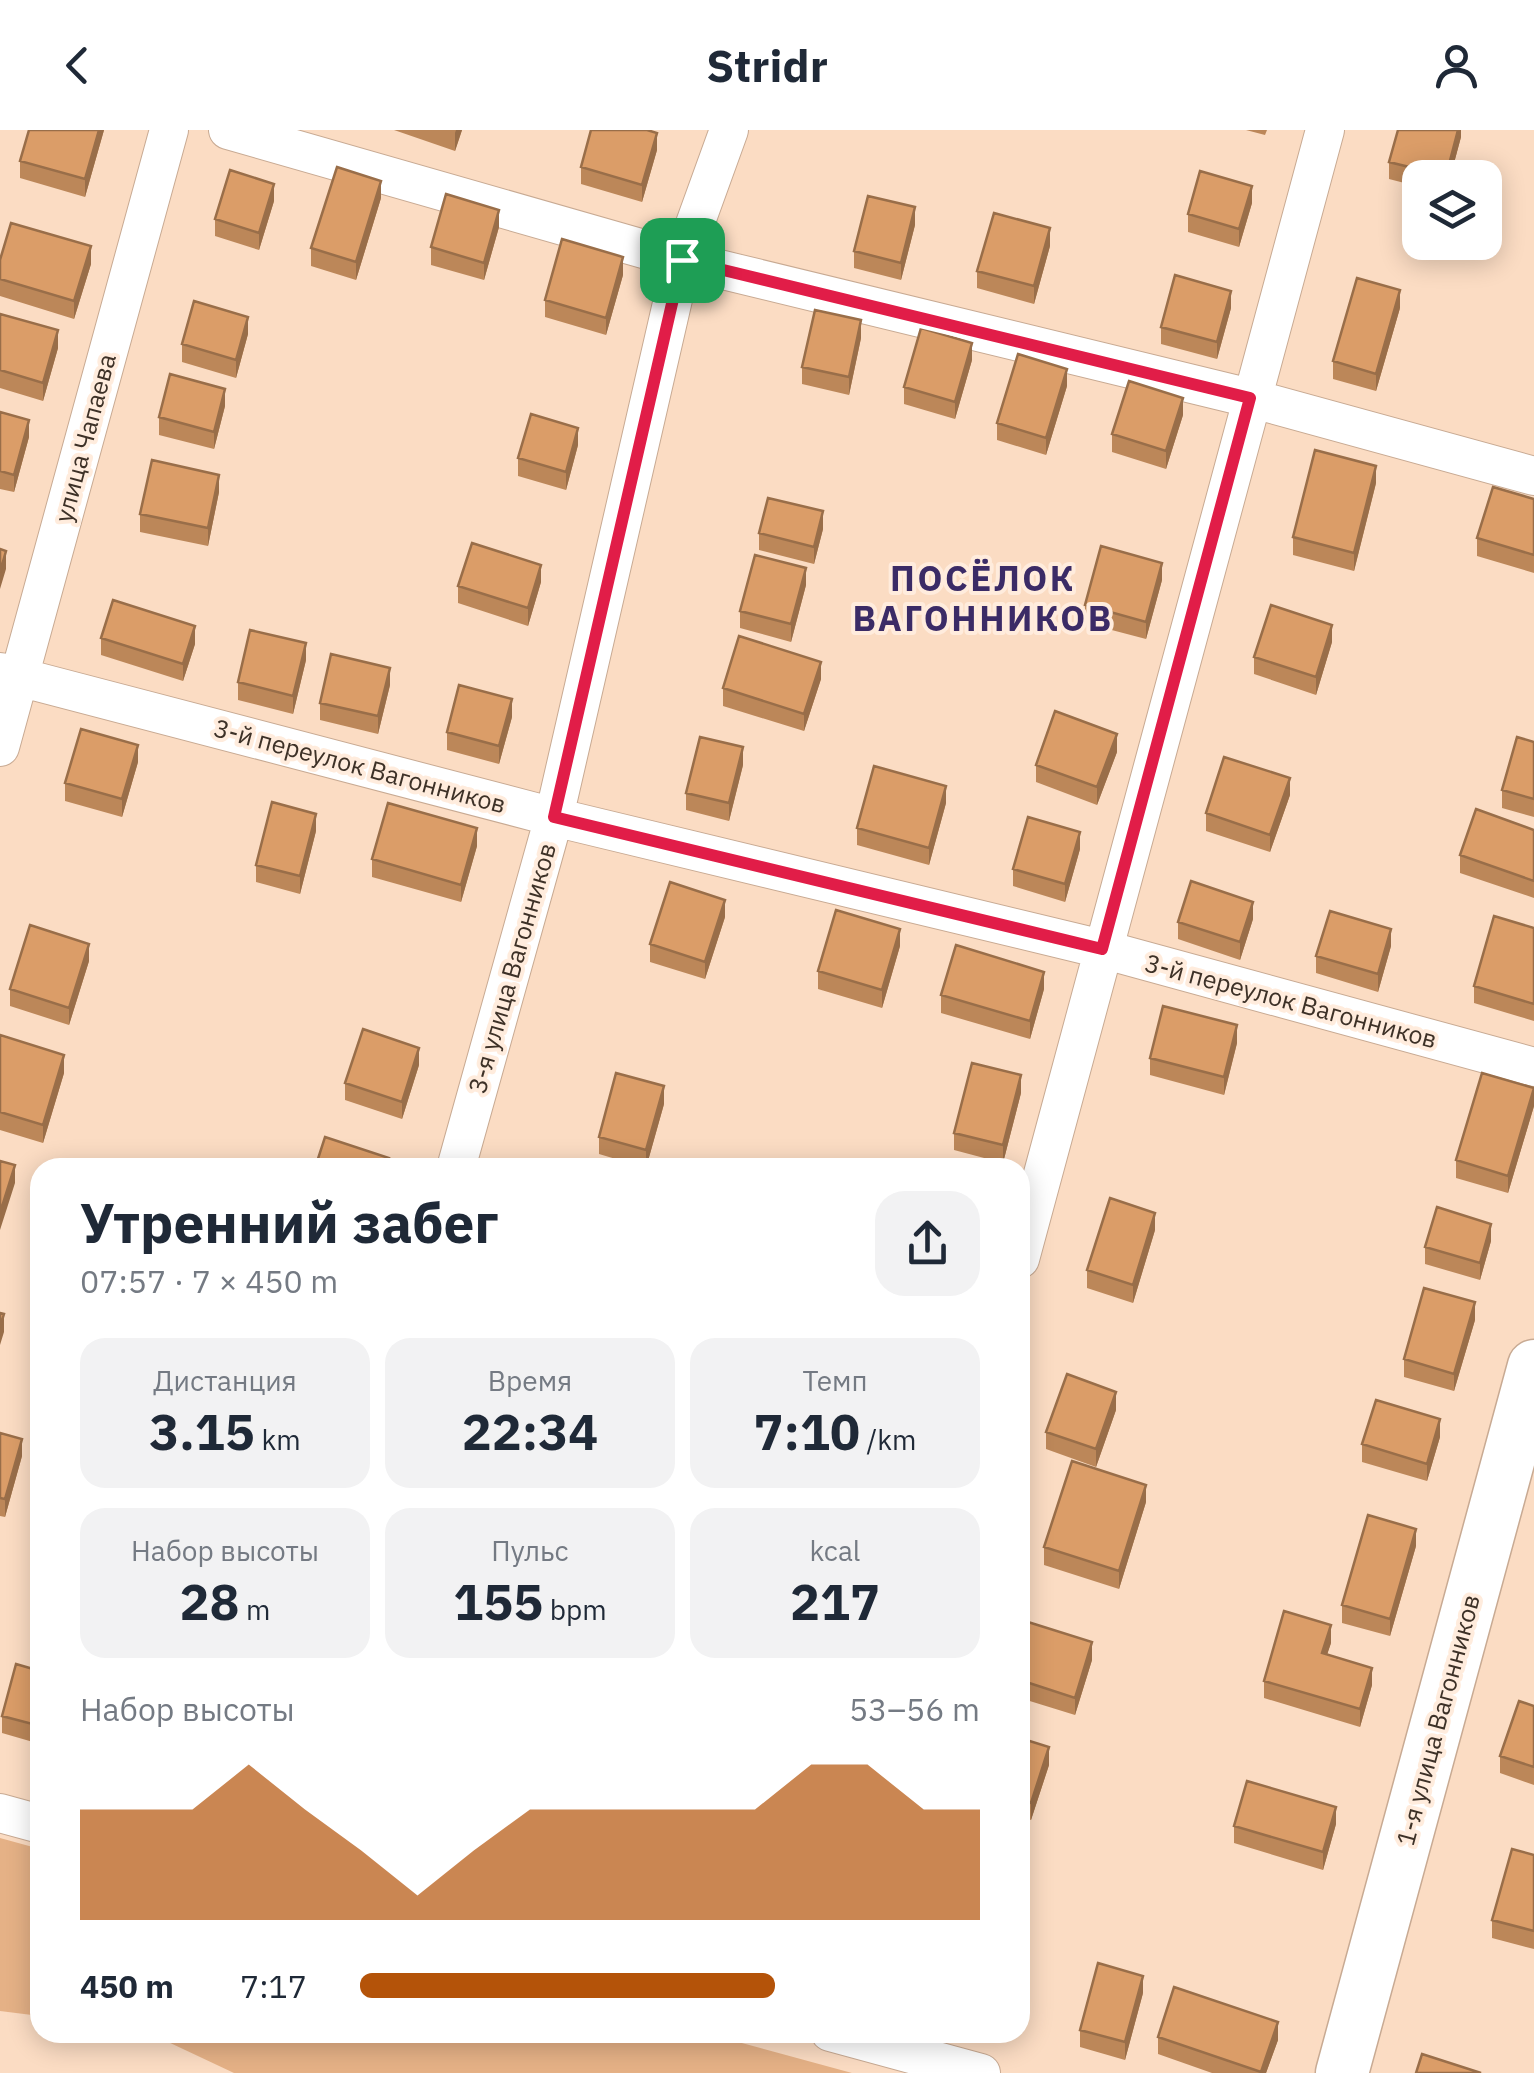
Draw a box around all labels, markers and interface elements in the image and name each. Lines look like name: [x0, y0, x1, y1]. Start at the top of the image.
text: Stridr: [706, 36, 828, 94]
icon: back: [50, 38, 105, 93]
icon: person: [1429, 38, 1484, 93]
map controls: [1402, 160, 1502, 260]
button: layers: [1402, 160, 1502, 260]
pin: [640, 218, 725, 303]
icon: arrive: [655, 233, 710, 288]
street label: улица Чапаева: [46, 350, 123, 526]
district label: ПОСЁЛОК ВАГОННИКОВ: [852, 555, 1114, 641]
street label: 3-й переулок Вагонников: [210, 711, 510, 820]
street label: 3-я улица Вагонников: [460, 839, 563, 1097]
street label: 3-й переулок Вагонников: [1141, 946, 1441, 1055]
text: Утренний забег: [80, 1187, 499, 1258]
button: share: [875, 1191, 980, 1296]
text: 07:57 · 7 × 450 m: [80, 1260, 338, 1302]
text: Дистанция: [153, 1362, 297, 1399]
text: Время: [488, 1362, 572, 1399]
text: Темп: [802, 1362, 868, 1399]
text: 3.15: [149, 1399, 255, 1464]
text: 22:34: [462, 1399, 598, 1464]
text: 7:10: [753, 1399, 860, 1464]
text: km: [255, 1421, 301, 1458]
text: /km: [860, 1421, 917, 1458]
text: Набор высоты: [131, 1532, 319, 1569]
text: Пульс: [491, 1532, 569, 1569]
text: kcal: [810, 1532, 860, 1569]
text: 28: [179, 1569, 239, 1634]
text: 155: [453, 1569, 543, 1634]
text: 217: [790, 1569, 880, 1634]
text: m: [239, 1591, 271, 1628]
text: bpm: [543, 1591, 607, 1628]
street label: 1-я улица Вагонников: [1388, 1591, 1487, 1849]
text: Набор высоты: [80, 1688, 295, 1730]
text: 53–56 m: [849, 1688, 980, 1730]
text: 450 m: [80, 1965, 174, 2007]
text: 7:17: [240, 1965, 307, 2007]

